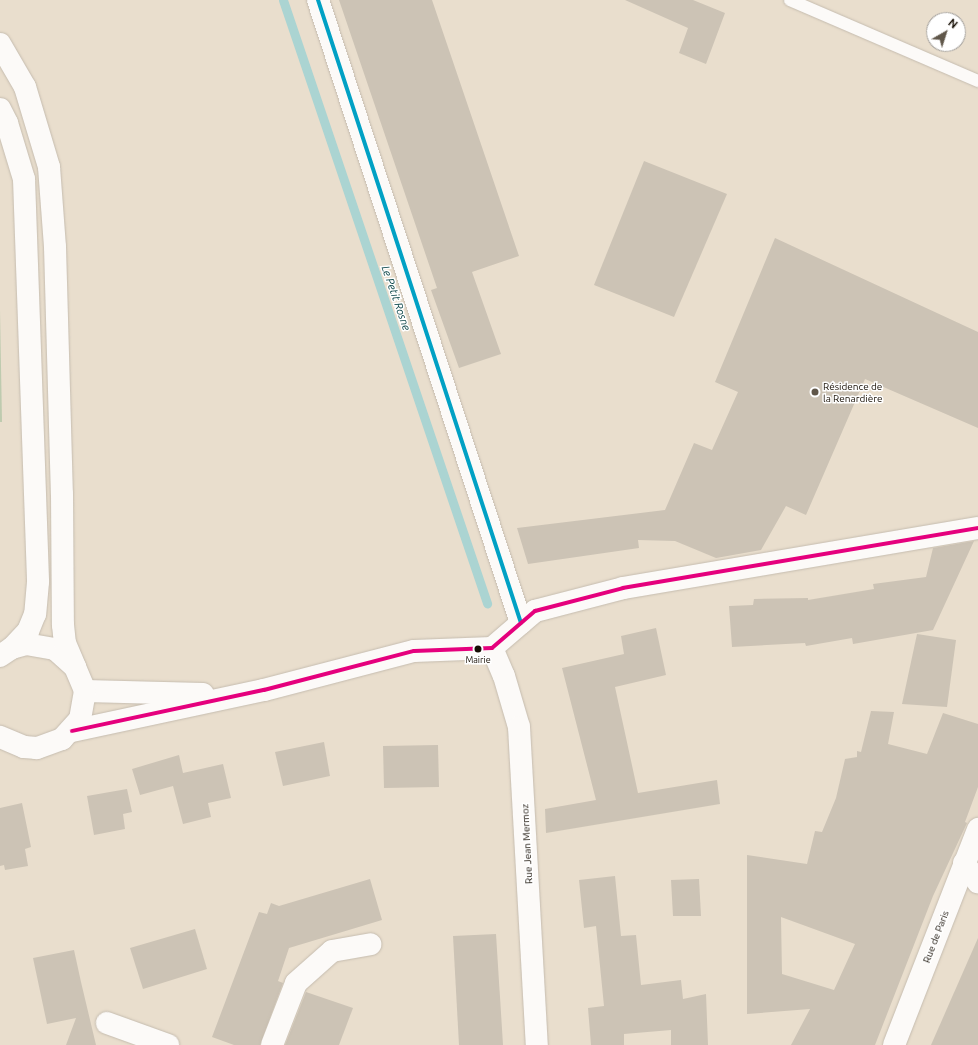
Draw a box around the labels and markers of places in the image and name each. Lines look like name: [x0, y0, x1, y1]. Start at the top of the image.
place label: Résidence de la Renardière: [823, 380, 883, 404]
marker: Résidence de la Renardière: [810, 387, 820, 397]
marker: Mairie: [473, 644, 483, 654]
place label: Mairie: [465, 655, 491, 665]

